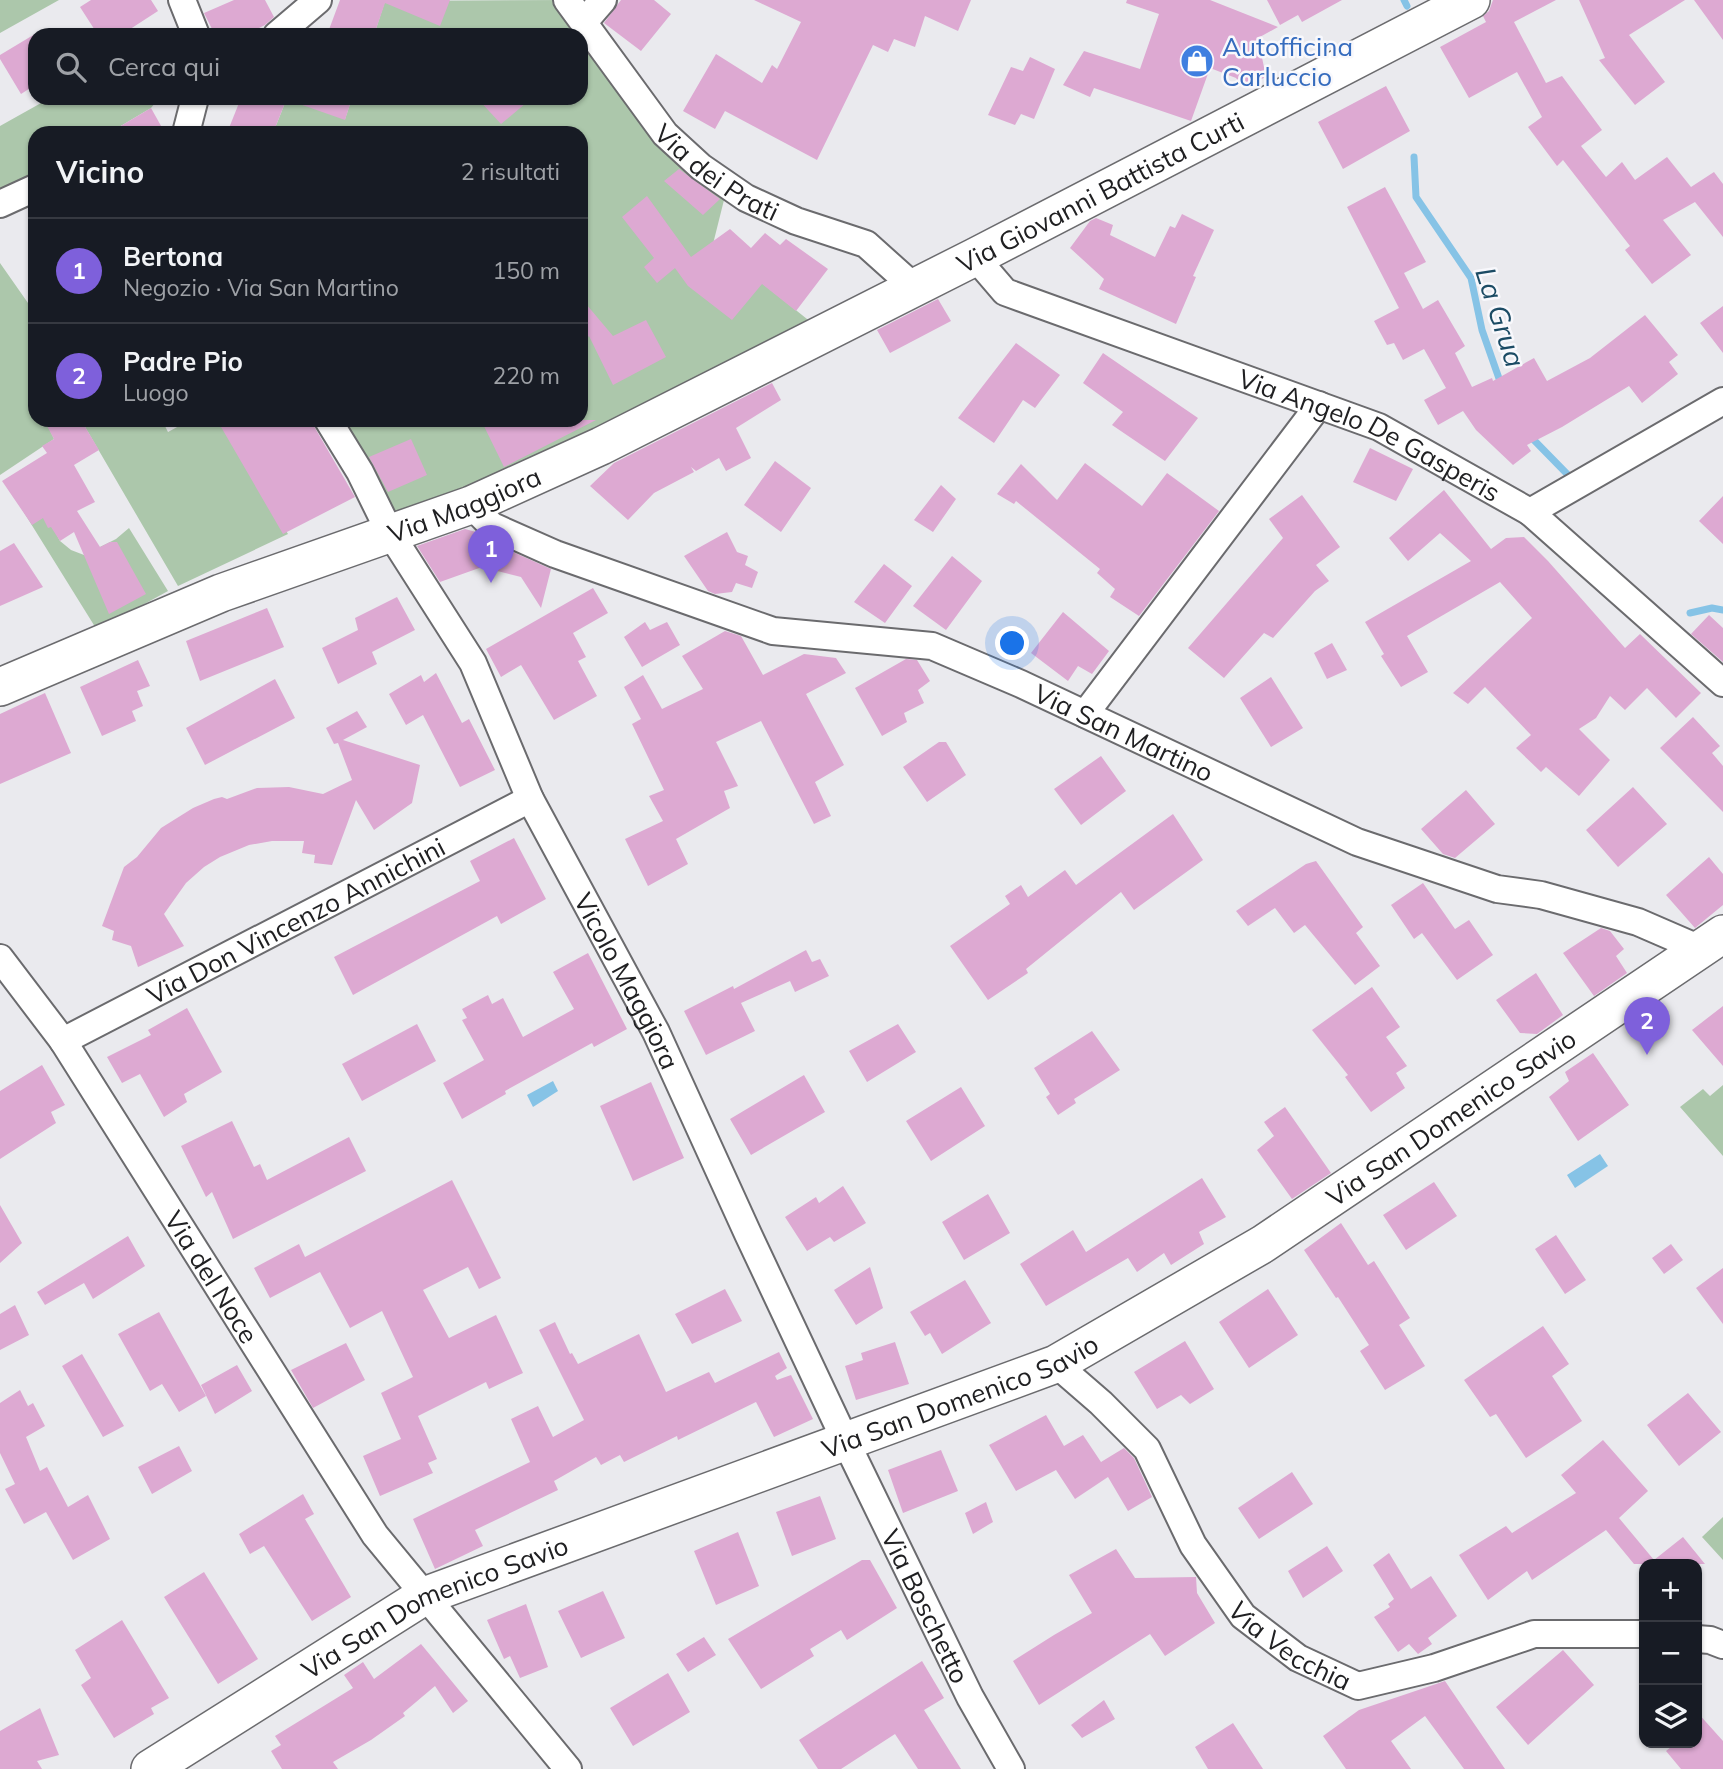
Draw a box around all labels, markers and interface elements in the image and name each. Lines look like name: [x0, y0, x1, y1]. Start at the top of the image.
search box: [28, 28, 588, 105]
place label: Autofficina Carluccio: [1222, 30, 1353, 93]
shop icon: Autofficina Carluccio: [1178, 42, 1216, 80]
icon: search: [52, 48, 90, 86]
text: Cerca qui: [108, 50, 220, 83]
street label: Via Giovanni Battista Curti: [951, 104, 1249, 280]
street label: Via dei Prati: [648, 116, 784, 228]
text: Vicino: [56, 153, 144, 191]
text: 2 risultati: [461, 157, 560, 186]
text: Bertona: [123, 240, 223, 273]
text: 1: [72, 256, 86, 285]
text: 150 m: [492, 256, 560, 285]
water label: La Grua: [1468, 263, 1534, 371]
text: Negozio · Via San Martino: [123, 273, 399, 302]
text: Padre Pio: [123, 345, 243, 378]
text: 2: [72, 361, 86, 390]
text: 220 m: [492, 361, 560, 390]
street label: Via Angelo De Gasperis: [1234, 361, 1506, 508]
text: Luogo: [123, 378, 189, 407]
street label: Via Maggiora: [383, 459, 546, 550]
pin: 1: [468, 525, 514, 583]
your location: [995, 626, 1029, 660]
street label: Via San Martino: [1029, 676, 1219, 789]
street label: Via Don Vincenzo Annichini: [141, 830, 450, 1011]
street label: Vicolo Maggiora: [567, 887, 687, 1074]
pin: 2: [1624, 997, 1670, 1055]
street label: Via San Domenico Savio: [1320, 1022, 1582, 1213]
street label: Via del Noce: [158, 1204, 266, 1349]
street label: Via San Domenico Savio: [817, 1327, 1104, 1465]
street label: Via Boschetto: [874, 1524, 977, 1688]
street label: Via San Domenico Savio: [295, 1528, 572, 1686]
map controls: [1639, 1559, 1702, 1748]
button: +: [1639, 1559, 1702, 1622]
street label: Via Vecchia: [1221, 1595, 1357, 1697]
button: −: [1639, 1622, 1702, 1685]
button: layers: [1639, 1685, 1702, 1748]

